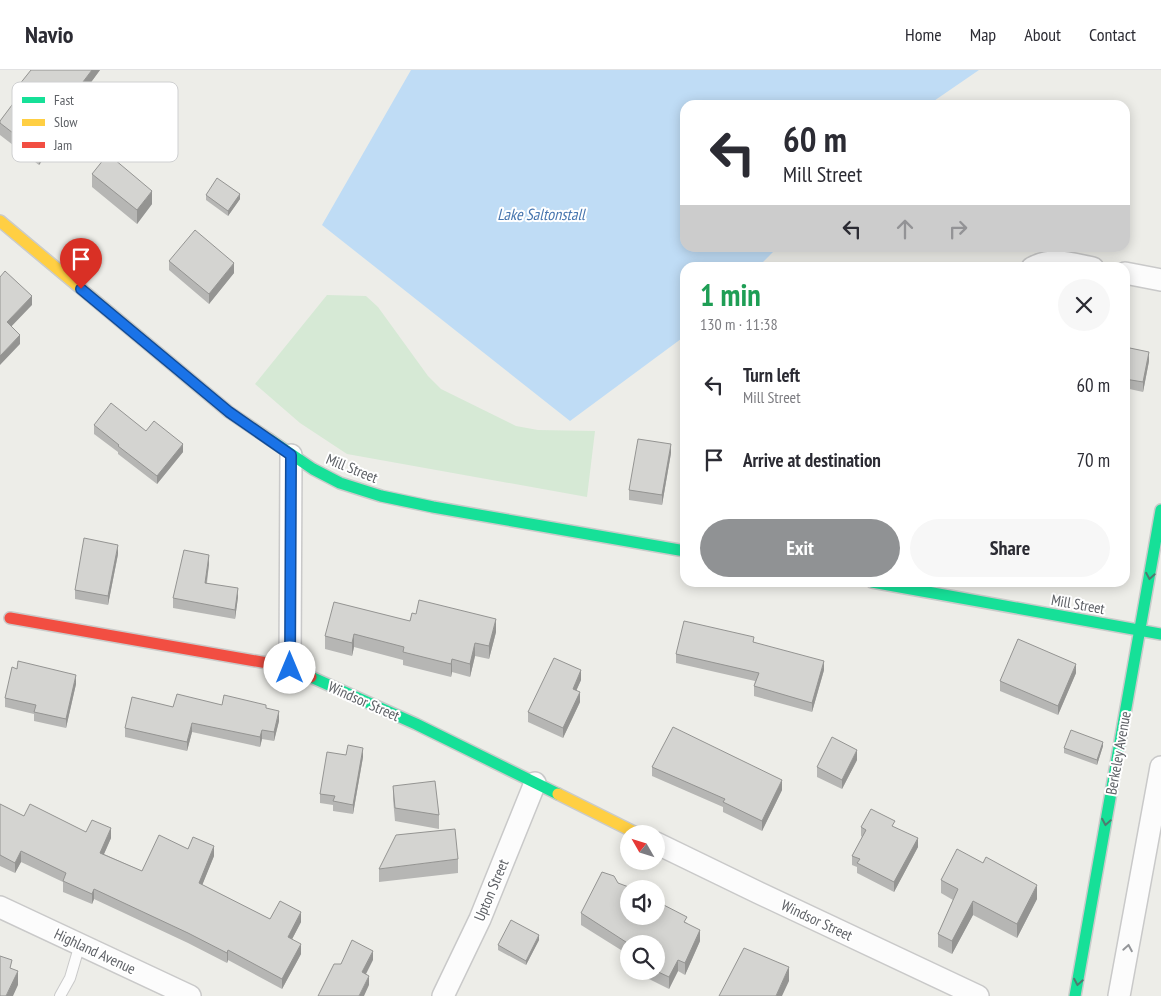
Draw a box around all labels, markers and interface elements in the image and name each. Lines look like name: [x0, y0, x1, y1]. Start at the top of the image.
text: Navio: [25, 19, 74, 50]
text: Home: [905, 23, 942, 46]
text: Map: [970, 23, 996, 46]
text: About: [1024, 23, 1061, 46]
text: Contact: [1089, 23, 1136, 46]
legend: [12, 82, 178, 162]
text: Fast: [54, 91, 74, 109]
text: Slow: [54, 113, 78, 131]
text: 60 m: [783, 116, 847, 162]
icon: left: [700, 120, 765, 185]
text: Jam: [53, 136, 72, 154]
text: Mill Street: [783, 160, 862, 188]
water label: Lake Saltonstall: [497, 204, 586, 224]
icon: left: [838, 215, 866, 243]
icon: ahead: [891, 215, 919, 243]
icon: right: [944, 215, 972, 243]
pin: [60, 238, 102, 289]
icon: arrive: [67, 245, 95, 273]
text: 1 min: [700, 275, 761, 314]
button: close: [1058, 279, 1110, 331]
text: 130 m · 11:38: [700, 314, 778, 334]
text: Turn left: [743, 363, 800, 387]
icon: left: [700, 371, 728, 399]
text: 60 m: [1077, 373, 1110, 397]
text: Mill Street: [743, 387, 801, 407]
icon: arrive: [700, 446, 728, 474]
text: Arrive at destination: [743, 448, 881, 472]
text: 70 m: [1077, 448, 1110, 472]
street label: Mill Street: [323, 449, 381, 487]
button: Exit: [700, 519, 900, 577]
button: Share: [910, 519, 1110, 577]
one-way arrow: [1145, 571, 1155, 580]
street label: Mill Street: [1050, 590, 1106, 618]
position arrow: [263, 641, 315, 693]
street label: Windsor Street: [325, 677, 403, 725]
street label: Berkeley Avenue: [1101, 710, 1135, 796]
one-way arrow: [1102, 817, 1112, 826]
north arrow: [620, 825, 665, 870]
map controls: [620, 825, 665, 980]
street label: Upton Street: [469, 856, 513, 924]
button: sound: [620, 880, 665, 925]
street label: Windsor Street: [778, 895, 856, 945]
street label: Highland Avenue: [51, 924, 139, 978]
button: search: [620, 935, 665, 980]
one-way arrow: [1122, 944, 1132, 952]
one-way arrow: [1073, 977, 1083, 986]

